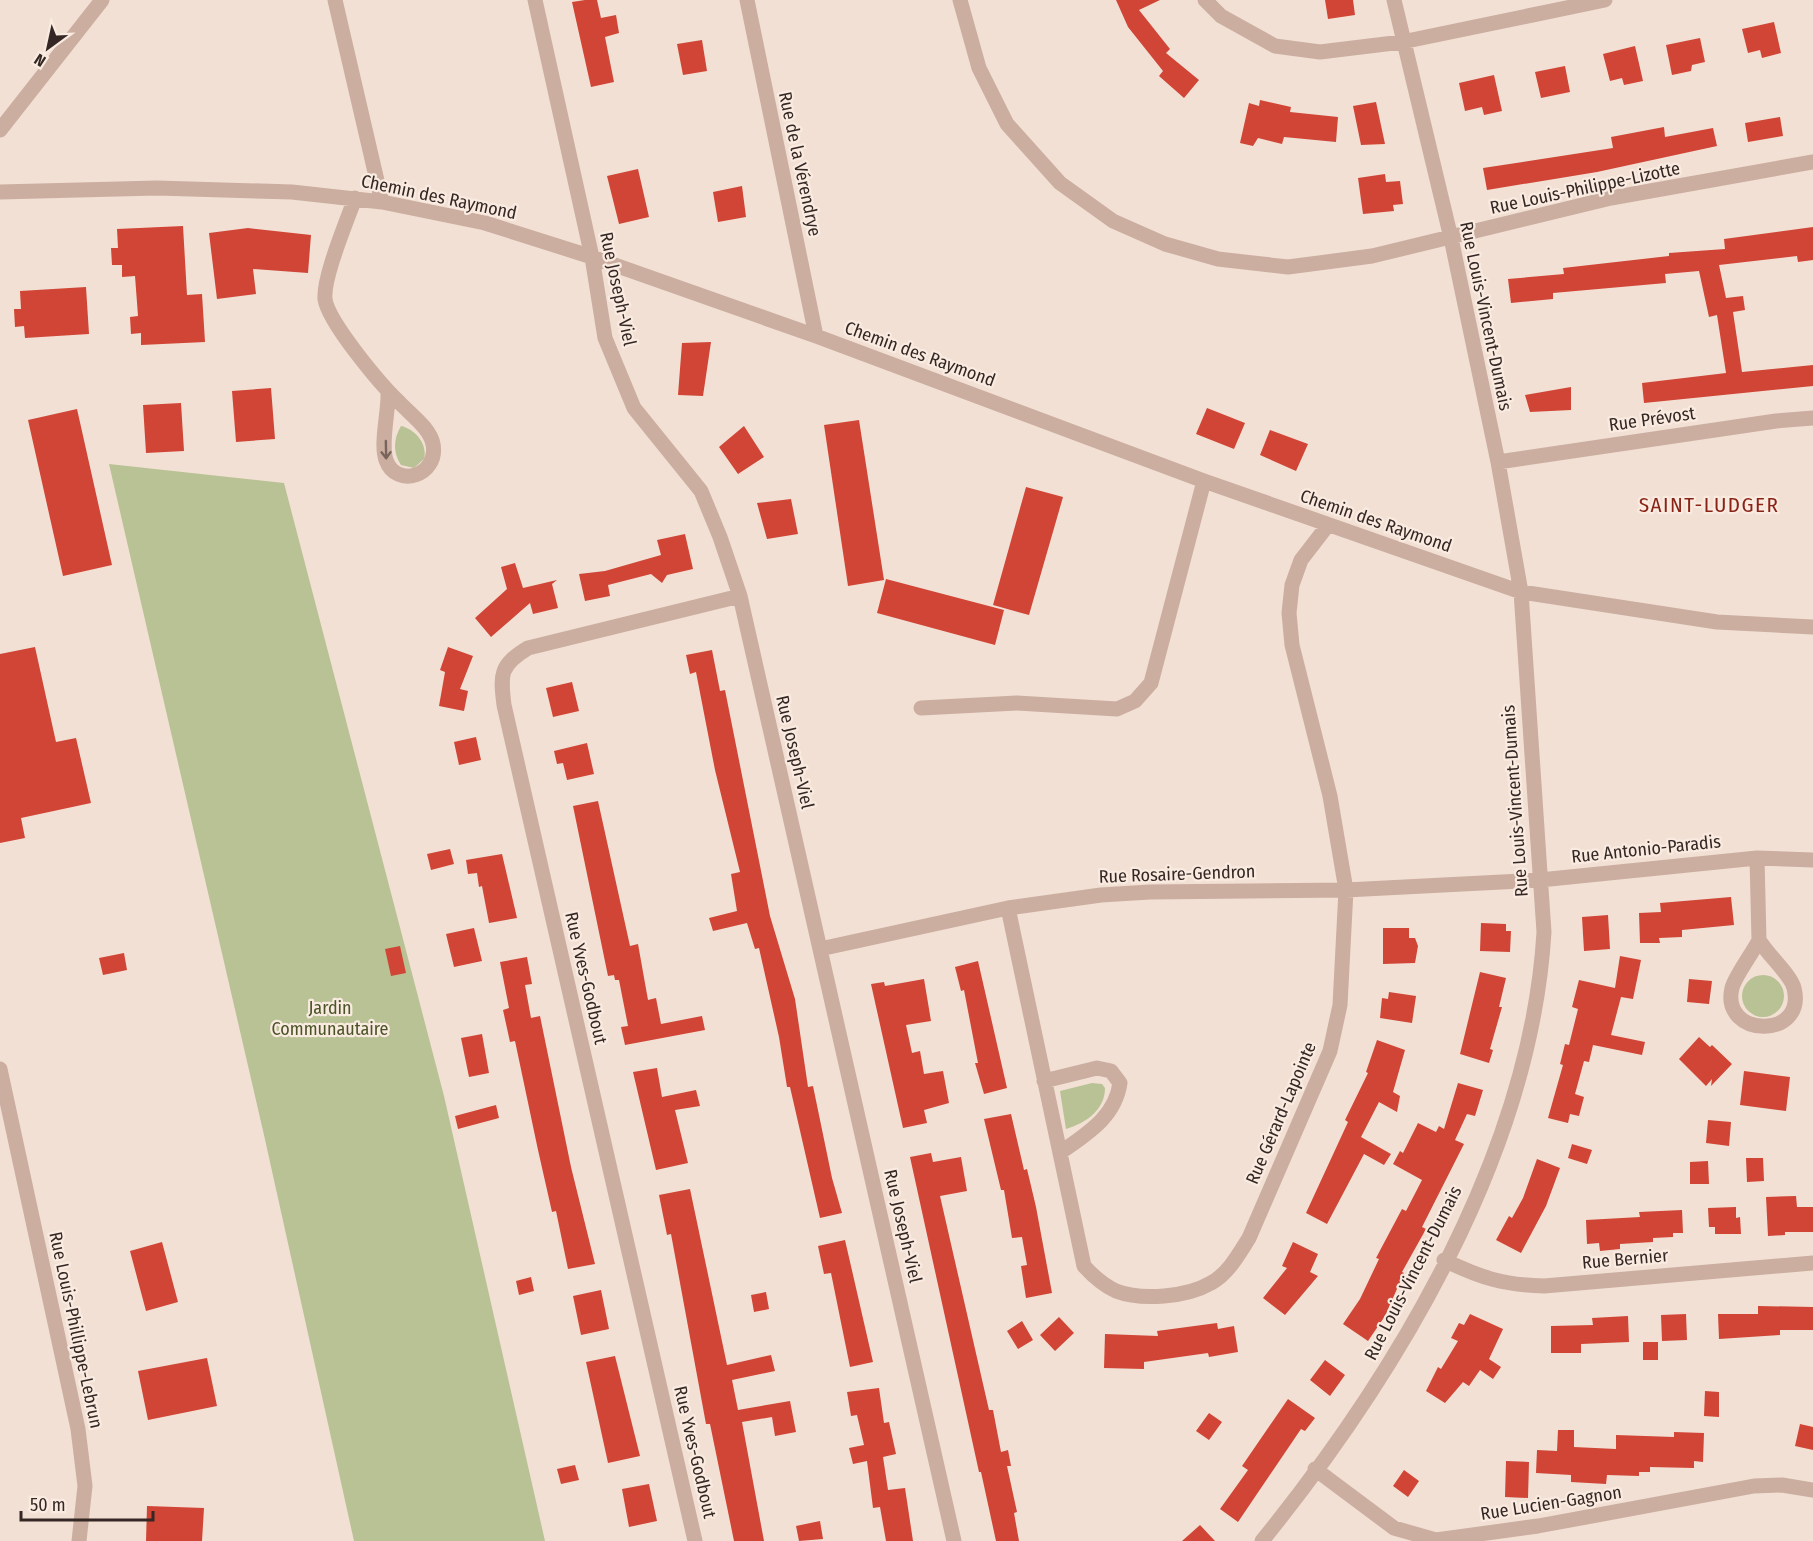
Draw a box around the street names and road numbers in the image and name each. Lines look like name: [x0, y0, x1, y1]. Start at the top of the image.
street label: Rue de la Vérendrye: [774, 90, 826, 238]
street label: Rue Louis-Philippe-Lizotte: [1488, 157, 1682, 219]
street label: Chemin des Raymond: [359, 170, 519, 224]
street label: Rue Louis-Vincent-Dumais: [1455, 220, 1517, 413]
street label: Rue Joseph-Viel: [595, 230, 641, 348]
street label: Chemin des Raymond: [842, 317, 998, 391]
street label: Rue Prévost: [1607, 402, 1697, 436]
street label: Chemin des Raymond: [1297, 485, 1455, 557]
street label: Rue Joseph-Viel: [771, 693, 819, 811]
street label: Rue Louis-Vincent-Dumais: [1497, 704, 1533, 898]
street label: Rue Antonio-Paradis: [1570, 830, 1722, 868]
street label: Rue Rosaire-Gendron: [1098, 860, 1256, 888]
street label: Rue Yves-Godbout: [560, 910, 612, 1046]
street label: Rue Gérard-Lapointe: [1241, 1038, 1321, 1187]
street label: Rue Joseph-Viel: [879, 1167, 927, 1285]
street label: Rue Louis-Vincent-Dumais: [1359, 1182, 1467, 1364]
street label: Rue Louis-Phillippe-Lebrun: [44, 1230, 108, 1430]
street label: Rue Bernier: [1581, 1244, 1670, 1274]
street label: Rue Yves-Godbout: [669, 1384, 721, 1520]
street label: Rue Lucien-Gagnon: [1479, 1481, 1623, 1525]

